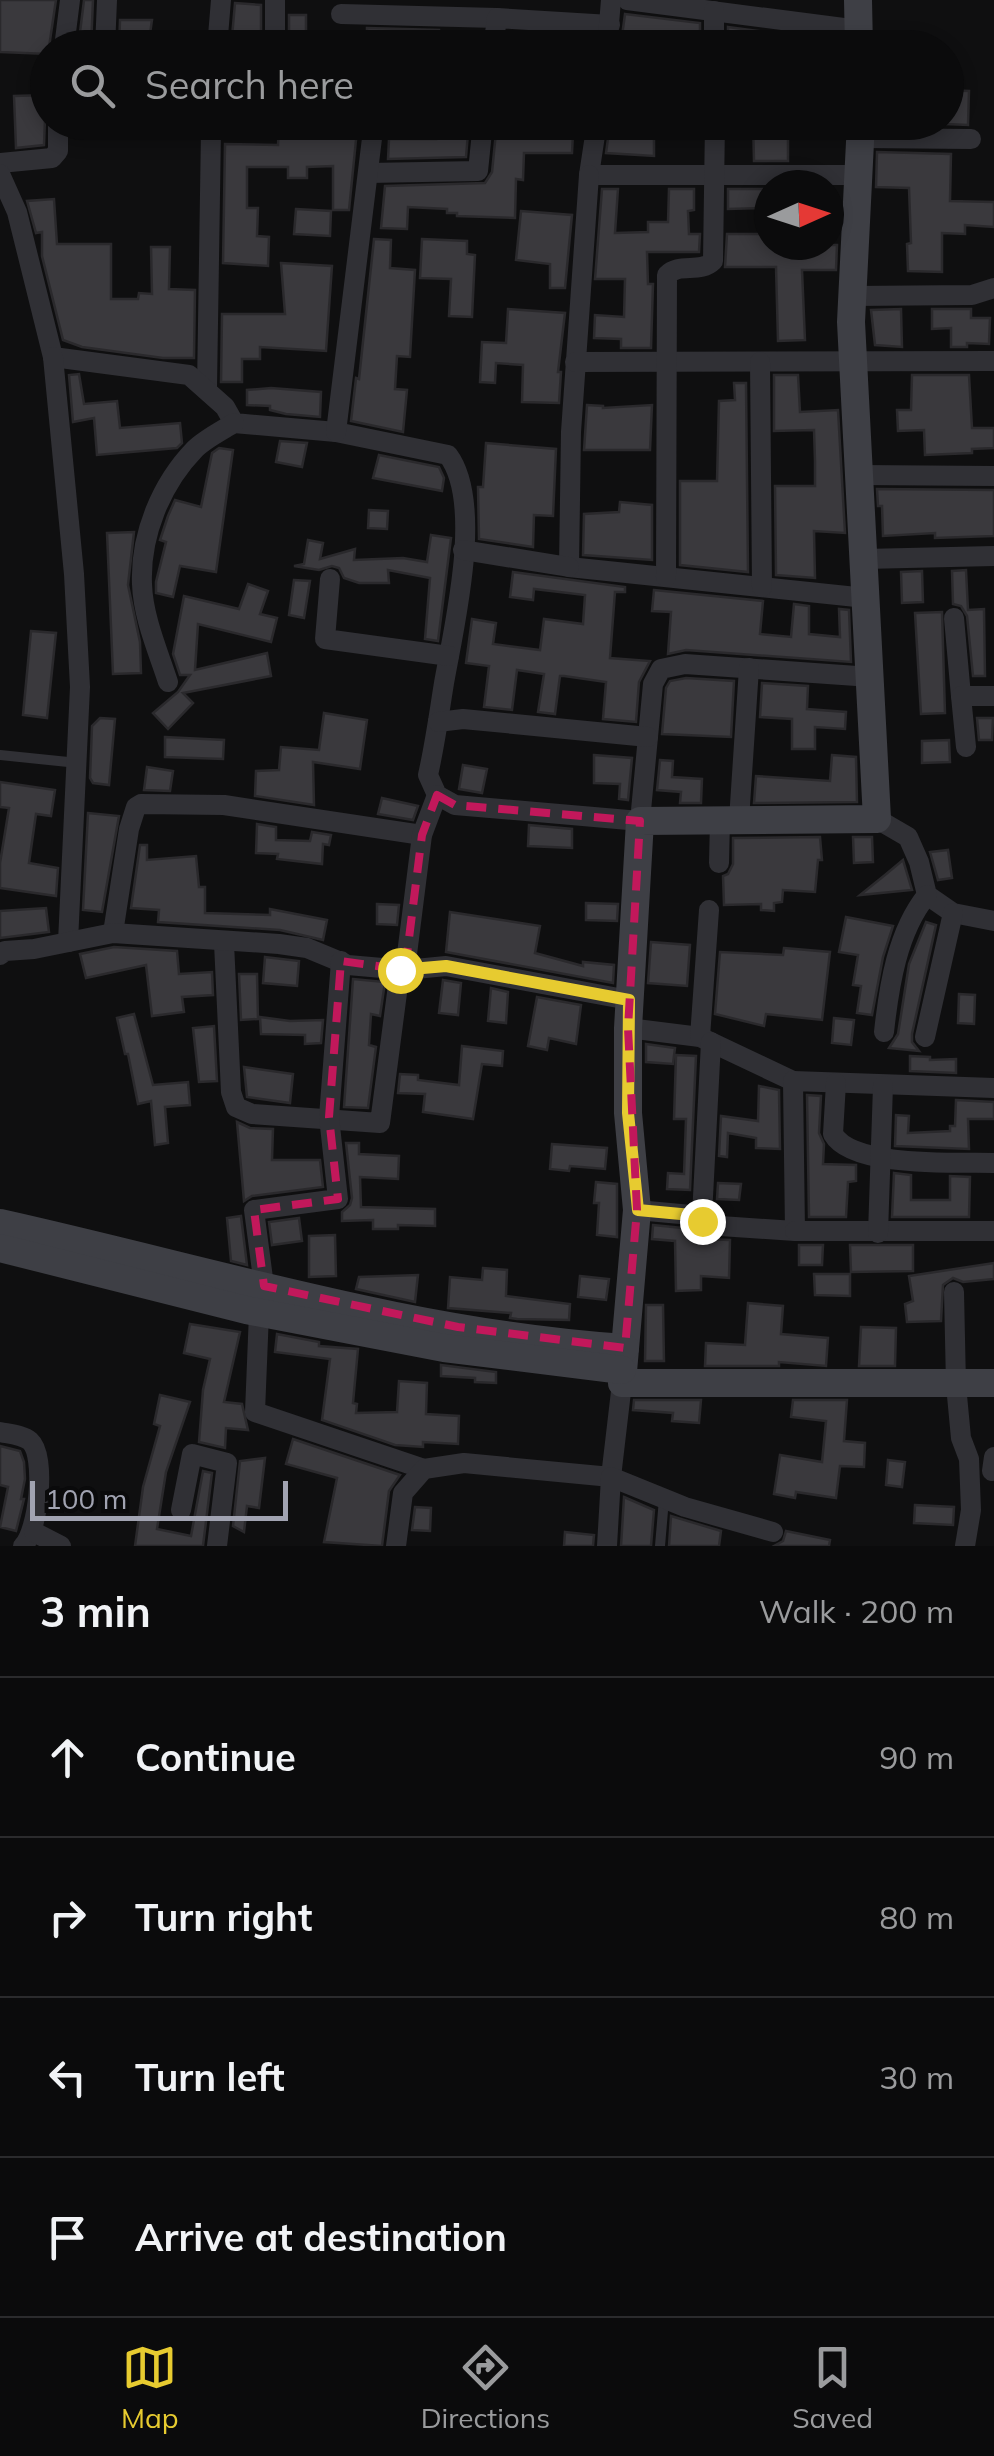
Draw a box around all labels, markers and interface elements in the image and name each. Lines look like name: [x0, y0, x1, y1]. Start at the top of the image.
search box: [30, 30, 964, 140]
icon: search: [65, 58, 120, 113]
text: Search here: [145, 61, 354, 109]
north arrow: [754, 170, 844, 260]
route start: [378, 948, 424, 994]
route end: [680, 1199, 726, 1245]
scale bar: [30, 1476, 288, 1520]
text: 100 m: [45, 1481, 127, 1516]
text: 3 min: [40, 1585, 151, 1638]
text: Walk · 200 m: [759, 1591, 954, 1631]
icon: ahead: [40, 1730, 95, 1785]
text: Continue: [135, 1733, 296, 1781]
text: 90 m: [879, 1737, 954, 1777]
icon: right: [40, 1890, 95, 1945]
text: Turn right: [135, 1893, 312, 1941]
text: 80 m: [879, 1897, 954, 1937]
icon: left: [40, 2050, 95, 2105]
text: Turn left: [135, 2053, 285, 2101]
text: 30 m: [879, 2057, 954, 2097]
icon: arrive: [40, 2210, 95, 2265]
text: Arrive at destination: [135, 2213, 507, 2261]
tab: Map: [121, 2340, 179, 2435]
tab: Directions: [421, 2340, 550, 2435]
tab: Saved: [792, 2340, 873, 2435]

